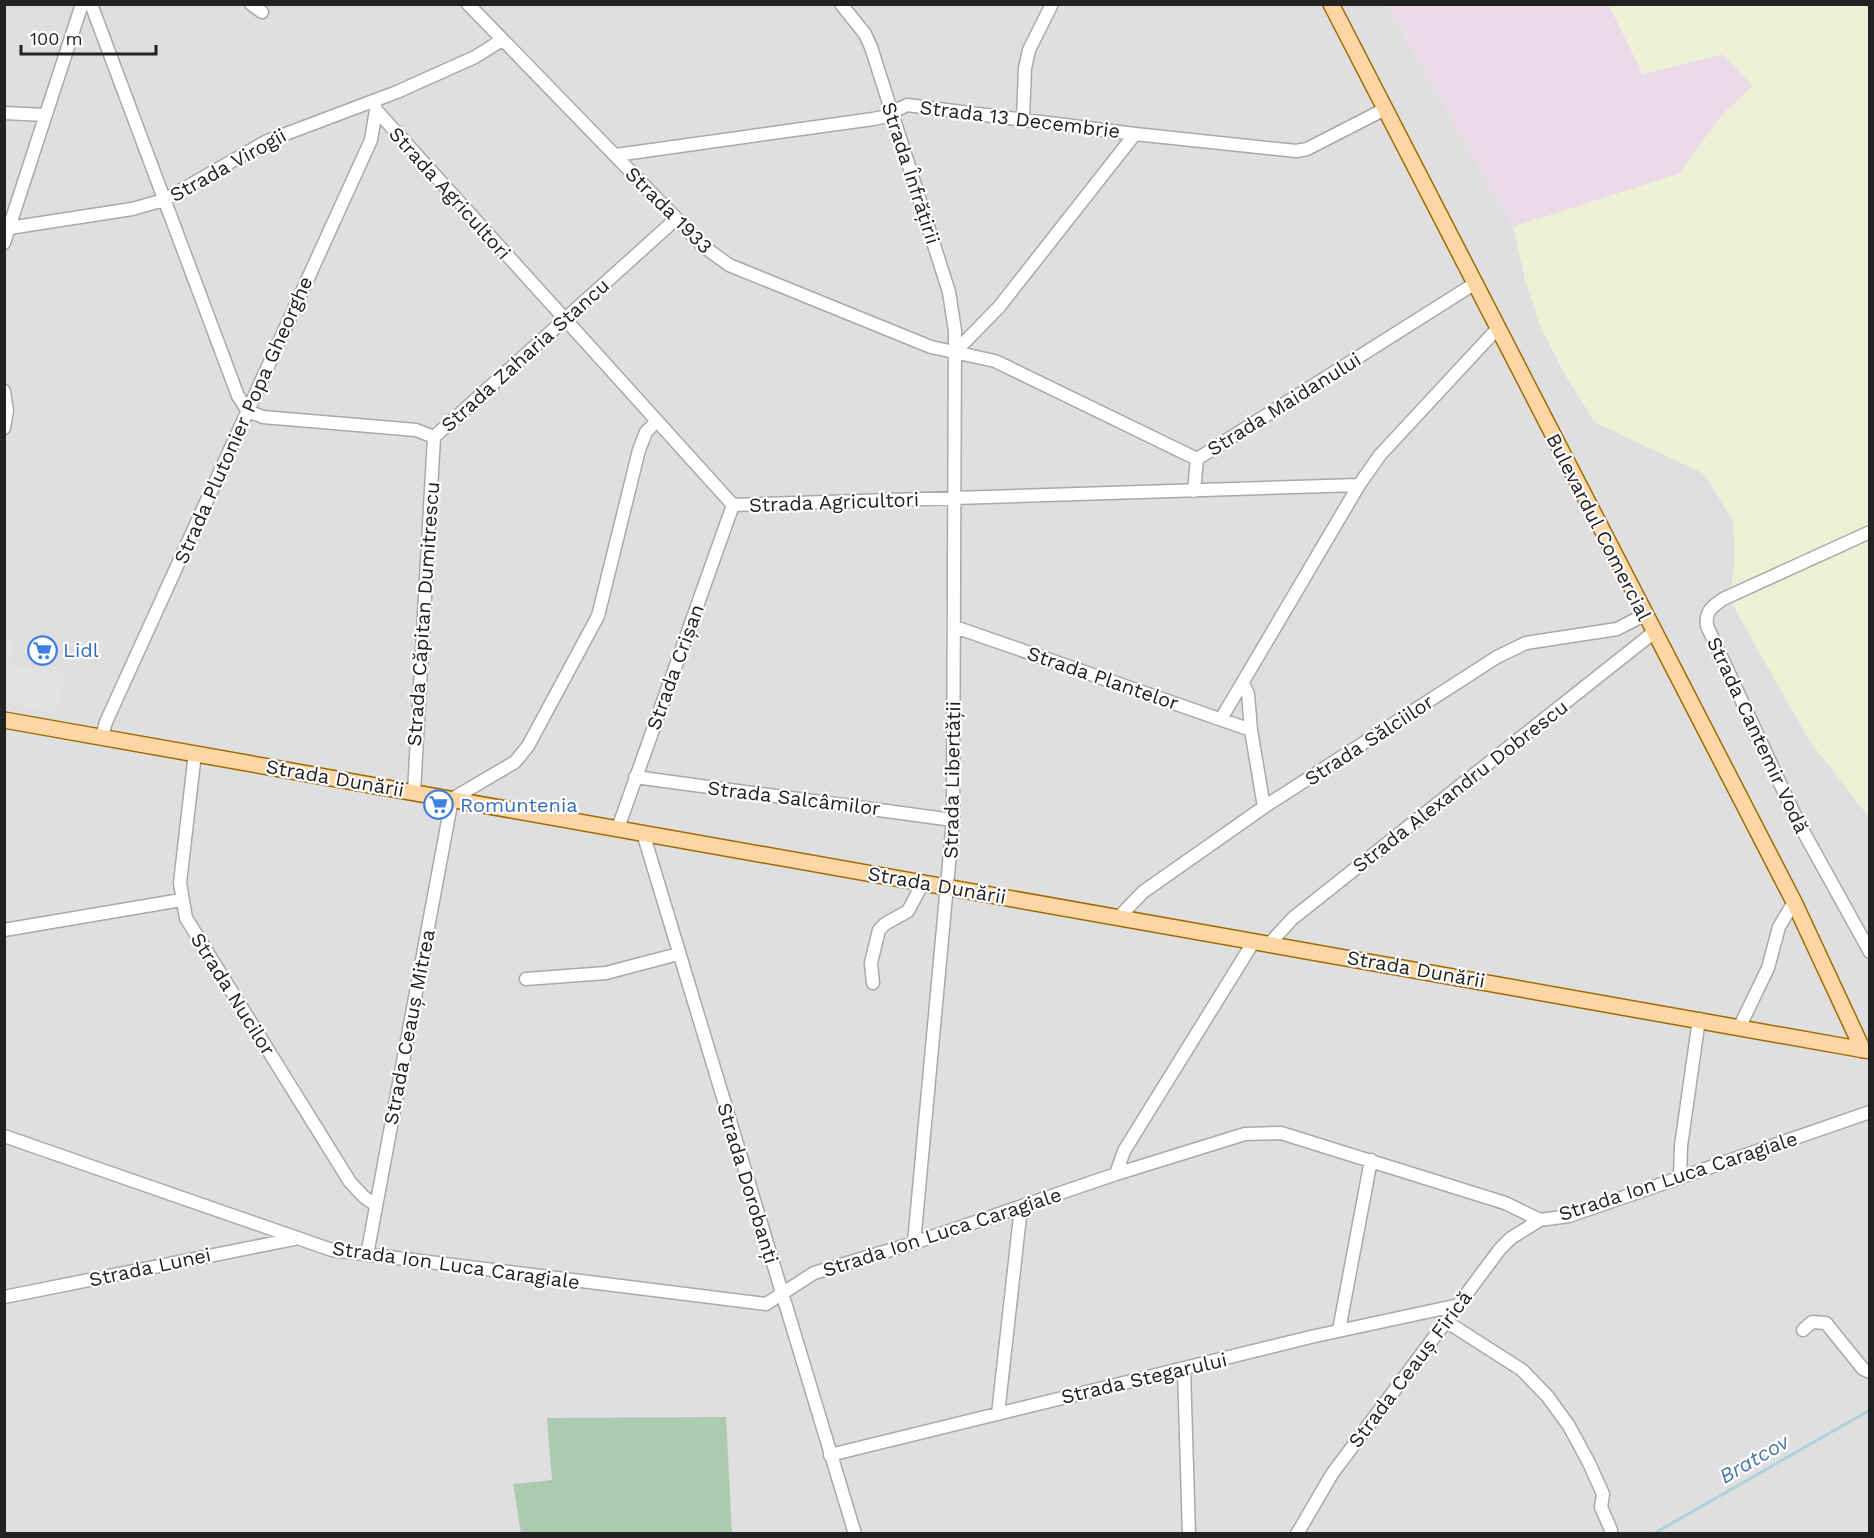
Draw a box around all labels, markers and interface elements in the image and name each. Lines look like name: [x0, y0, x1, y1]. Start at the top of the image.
scale bar: [21, 18, 156, 56]
text: 100 m: [30, 28, 83, 49]
street label: Strada 13 Decembrie: [918, 95, 1122, 143]
street label: Strada Înfrățirii: [877, 99, 945, 247]
street label: Strada Agricultori: [384, 122, 516, 264]
street label: Strada Virogii: [166, 123, 290, 207]
street label: Strada 1933: [620, 161, 718, 259]
street label: Strada Plutonier Popa Gheorghe: [169, 272, 317, 568]
street label: Strada Zaharia Stancu: [436, 273, 614, 437]
street label: Strada Maidanului: [1203, 347, 1365, 461]
street label: Bulevardul Comercial: [1541, 429, 1657, 625]
street label: Strada Căpitan Dumitrescu: [402, 481, 444, 747]
street label: Strada Agricultori: [749, 487, 919, 517]
street label: Strada Crișan: [641, 601, 709, 733]
street label: Strada Cantemir Vodă: [1702, 633, 1814, 837]
supermarket icon: Lidl: [26, 634, 58, 666]
place label: Lidl: [63, 638, 99, 662]
street label: Strada Plantelor: [1024, 641, 1182, 715]
street label: Strada Sălciilor: [1300, 689, 1438, 791]
street label: Strada Alexandru Dobrescu: [1348, 694, 1572, 878]
street label: Strada Libertății: [939, 701, 965, 859]
street label: Strada Dunării: [264, 754, 406, 802]
street label: Strada Salcâmilor: [706, 775, 882, 821]
supermarket icon: Romuntenia: [423, 789, 455, 821]
place label: Romuntenia: [460, 793, 578, 817]
street label: Strada Dunării: [866, 861, 1008, 909]
street label: Strada Ceauș Mitrea: [378, 927, 440, 1127]
street label: Strada Nucilor: [186, 928, 280, 1060]
street label: Strada Dunării: [1345, 945, 1487, 993]
street label: Strada Dorobanți: [712, 1100, 784, 1266]
street label: Strada Ion Luca Caragiale: [1556, 1126, 1800, 1226]
street label: Strada Ion Luca Caragiale: [820, 1182, 1064, 1282]
street label: Strada Ion Luca Caragiale: [331, 1236, 581, 1294]
street label: Strada Lunei: [87, 1242, 213, 1292]
street label: Strada Ceauș Firică: [1343, 1286, 1477, 1452]
street label: Strada Stegarului: [1059, 1347, 1229, 1409]
water label: Bratcov: [1714, 1428, 1794, 1488]

